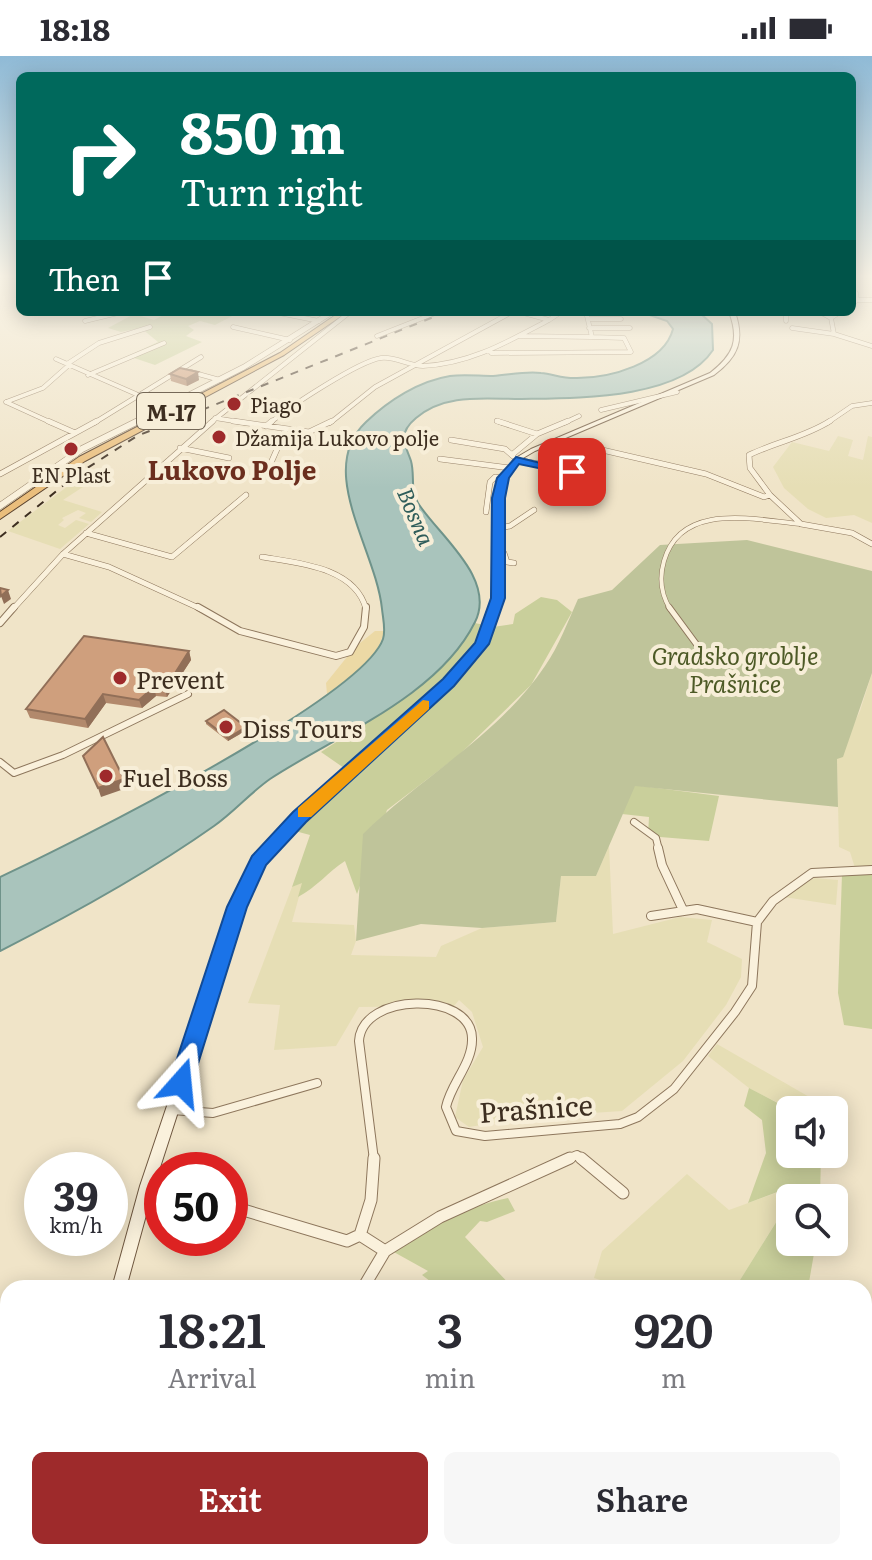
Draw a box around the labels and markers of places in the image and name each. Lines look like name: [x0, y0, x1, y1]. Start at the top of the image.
place label: Piago: [250, 389, 302, 419]
marker: Piago: [225, 395, 243, 413]
place label: Džamija Lukovo polje: [235, 422, 439, 452]
marker: Džamija Lukovo polje: [210, 428, 228, 446]
pin: [538, 438, 606, 506]
marker: EN Plast: [62, 440, 80, 458]
place label: EN Plast: [31, 459, 111, 489]
place label: Prevent: [136, 661, 225, 696]
marker: Prevent: [111, 669, 129, 687]
place label: Diss Tours: [242, 710, 362, 745]
marker: Diss Tours: [217, 718, 235, 736]
place label: Fuel Boss: [122, 759, 228, 794]
marker: Fuel Boss: [97, 767, 115, 785]

